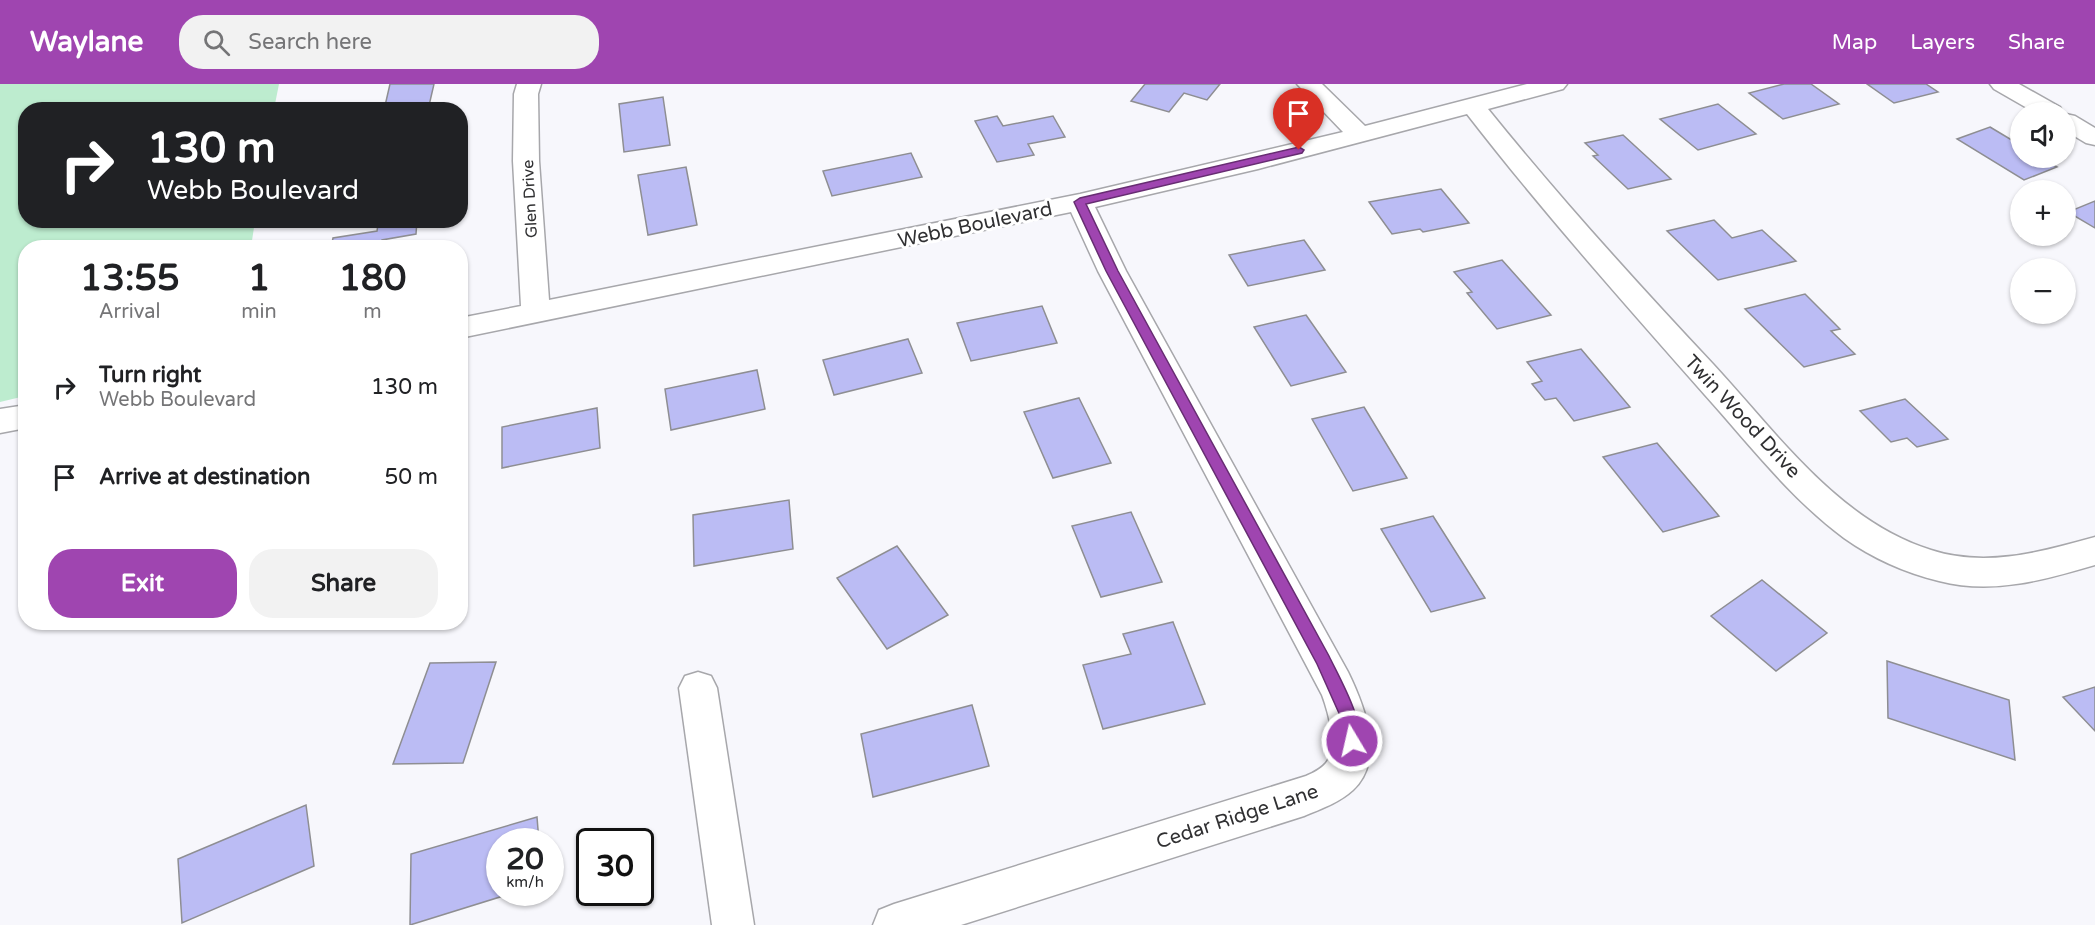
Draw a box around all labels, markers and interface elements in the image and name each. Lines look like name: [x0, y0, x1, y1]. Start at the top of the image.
search box: [179, 15, 599, 69]
text: Waylane: [30, 25, 143, 59]
icon: search: [200, 26, 233, 59]
text: Search here: [248, 29, 372, 55]
text: Map: [1832, 30, 1877, 55]
text: Layers: [1910, 30, 1975, 55]
text: Share: [2008, 30, 2065, 55]
pin: [1273, 88, 1324, 150]
icon: arrive: [1282, 97, 1315, 130]
map controls: [2010, 102, 2076, 324]
button: sound: [2010, 102, 2076, 168]
text: 130 m: [147, 123, 276, 174]
icon: right: [48, 126, 126, 204]
street label: Glen Drive: [518, 159, 542, 239]
text: Webb Boulevard: [147, 174, 359, 207]
button: +: [2010, 180, 2076, 246]
street label: Webb Boulevard: [896, 197, 1055, 253]
text: 13:55: [80, 257, 180, 300]
text: 1: [248, 257, 270, 300]
text: 180: [338, 257, 406, 300]
button: −: [2010, 258, 2076, 324]
text: Arrival: [99, 300, 161, 324]
text: min: [241, 300, 277, 324]
text: m: [363, 300, 382, 324]
street label: Twin Wood Drive: [1679, 350, 1805, 483]
text: Turn right: [99, 362, 201, 388]
icon: right: [48, 371, 81, 404]
text: 130 m: [371, 374, 438, 400]
text: Webb Boulevard: [99, 388, 256, 412]
icon: arrive: [48, 461, 81, 494]
text: Arrive at destination: [99, 464, 310, 490]
text: 50 m: [384, 464, 438, 490]
button: Exit: [48, 549, 237, 618]
button: Share: [249, 549, 438, 618]
position arrow: [1320, 709, 1384, 773]
street label: Cedar Ridge Lane: [1153, 779, 1321, 854]
speed limit sign: 30: [576, 828, 654, 906]
text: 20: [506, 841, 544, 878]
text: km/h: [506, 873, 544, 891]

